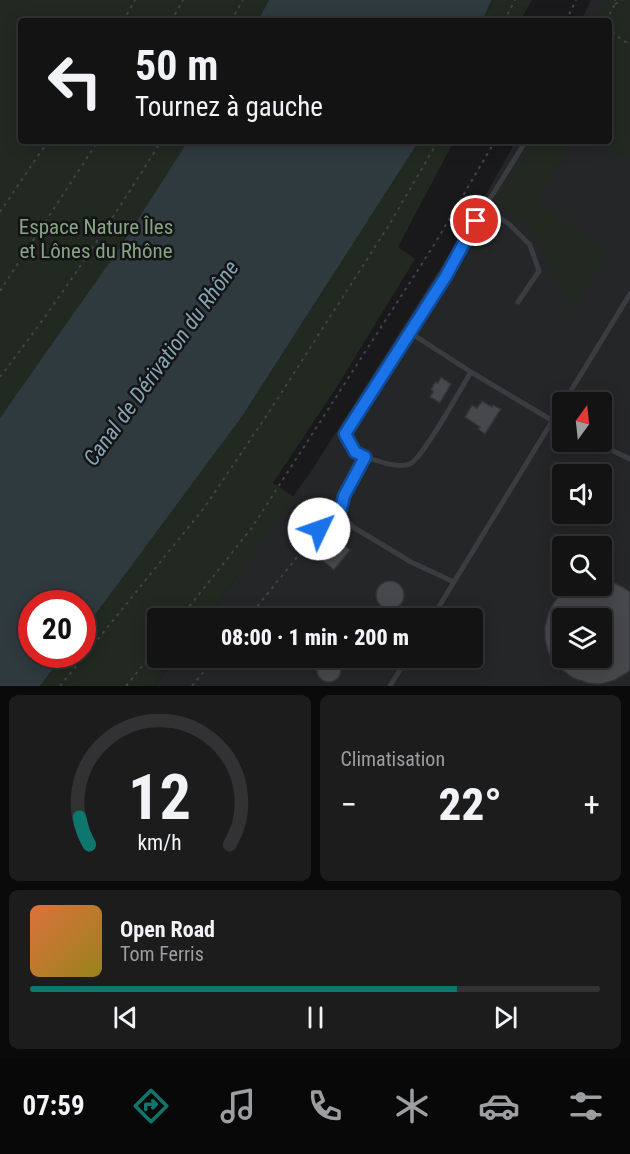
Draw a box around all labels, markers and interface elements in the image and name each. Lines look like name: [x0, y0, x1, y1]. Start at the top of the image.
text: 50 m: [135, 41, 218, 90]
icon: left: [36, 42, 114, 120]
text: Tournez à gauche: [135, 91, 323, 123]
pin: [450, 195, 501, 246]
icon: arrive: [459, 204, 492, 237]
park label: Espace Nature Îles et Lônes du Rhône: [19, 215, 173, 263]
water label: Canal de Dérivation du Rhône: [78, 256, 244, 470]
north arrow: [552, 392, 612, 452]
map controls: [552, 392, 612, 668]
button: sound: [552, 464, 612, 524]
position arrow: [287, 497, 351, 561]
button: search: [552, 536, 612, 596]
speed limit sign: 20: [18, 590, 96, 668]
button: layers: [552, 608, 612, 668]
text: 08:00 · 1 min · 200 m: [221, 625, 409, 650]
text: Climatisation: [341, 747, 445, 771]
text: 12: [128, 761, 191, 834]
text: 22°: [439, 778, 502, 831]
text: −: [341, 785, 357, 824]
text: +: [584, 785, 600, 824]
text: km/h: [138, 830, 182, 855]
text: Open Road: [120, 917, 215, 942]
text: Tom Ferris: [120, 942, 204, 966]
icon: previous: [109, 1001, 142, 1034]
icon: pause: [299, 1001, 332, 1034]
icon: next: [489, 1001, 522, 1034]
icon: directions: [130, 1085, 172, 1127]
icon: music: [217, 1085, 259, 1127]
icon: phone: [304, 1085, 346, 1127]
icon: climate: [391, 1085, 433, 1127]
icon: car: [478, 1085, 520, 1127]
icon: filters: [565, 1085, 607, 1127]
text: 07:59: [23, 1090, 85, 1122]

